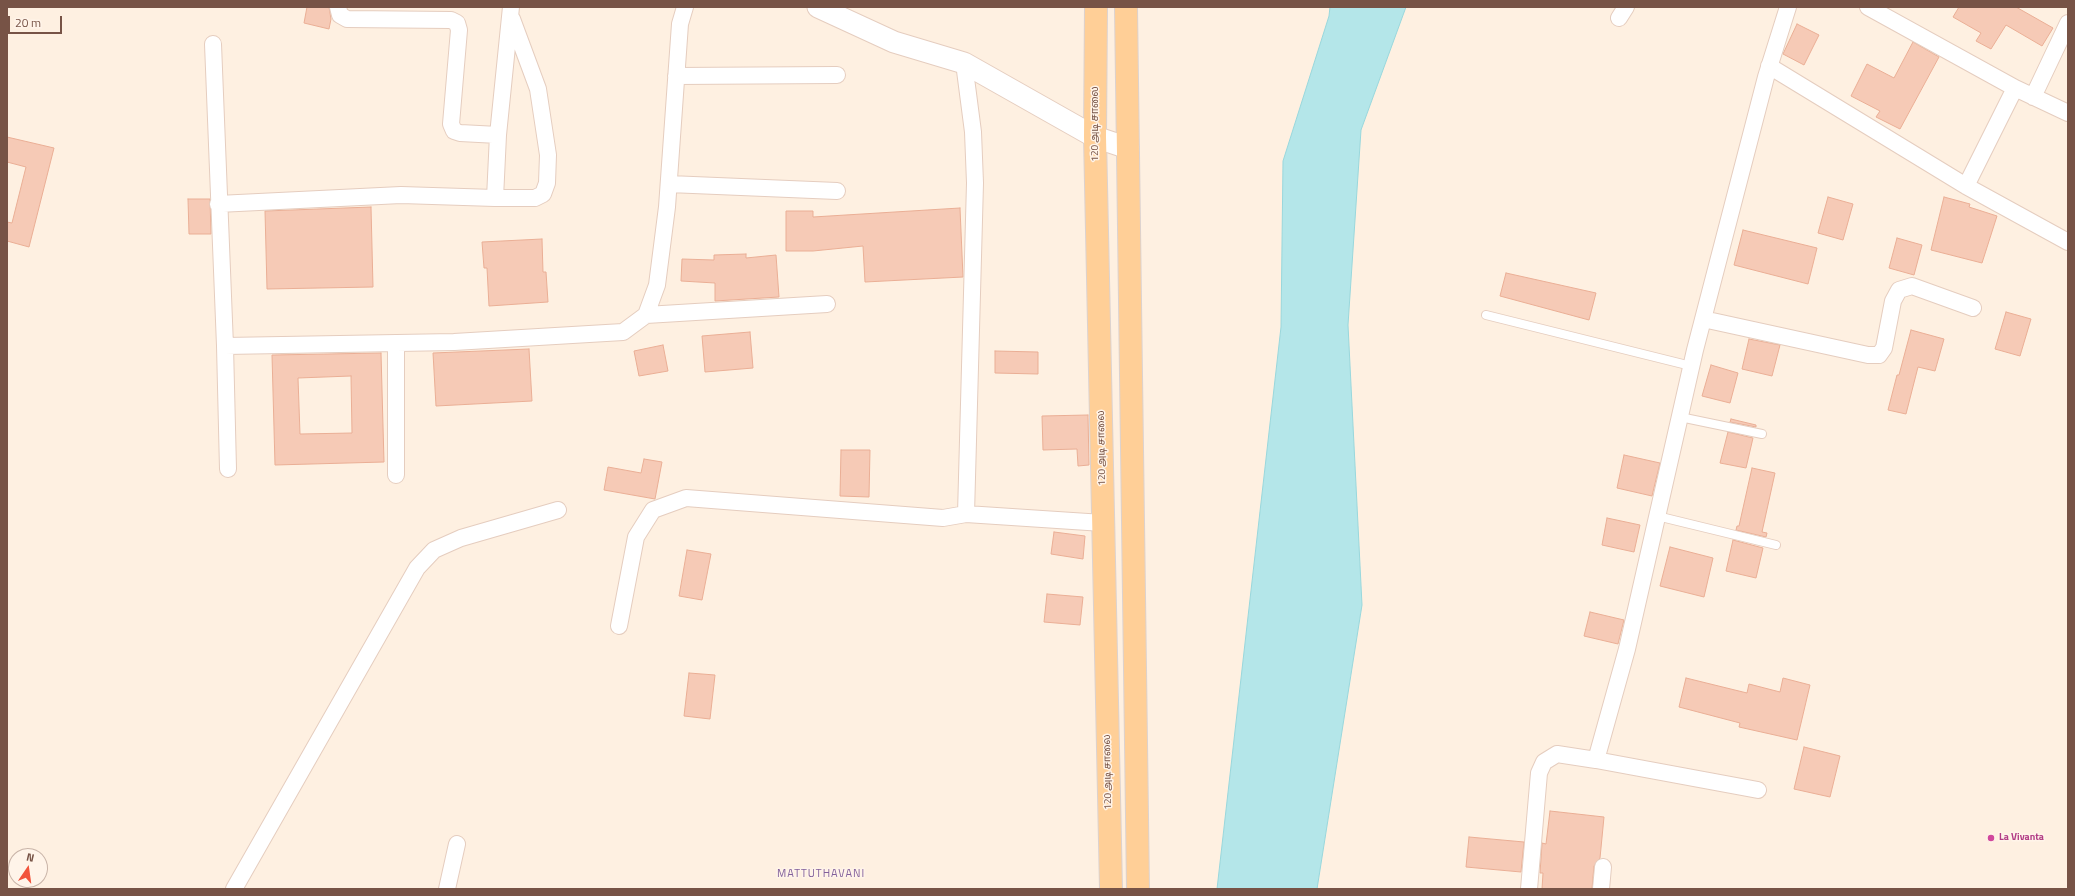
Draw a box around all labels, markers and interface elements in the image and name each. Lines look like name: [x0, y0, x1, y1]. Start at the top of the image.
scale bar: [10, 8, 64, 34]
text: 20 m: [15, 13, 41, 32]
street label: 120 அடி சாலை: [1090, 86, 1102, 162]
street label: 120 அடி சாலை: [1095, 410, 1109, 486]
street label: 120 அடி சாலை: [1101, 734, 1115, 810]
place label: La Vivanta: [1999, 832, 2044, 844]
marker: La Vivanta: [1986, 833, 1996, 843]
north arrow: [8, 848, 48, 888]
text: N: [25, 849, 36, 866]
district label: MATTUTHAVANI: [777, 867, 865, 881]

